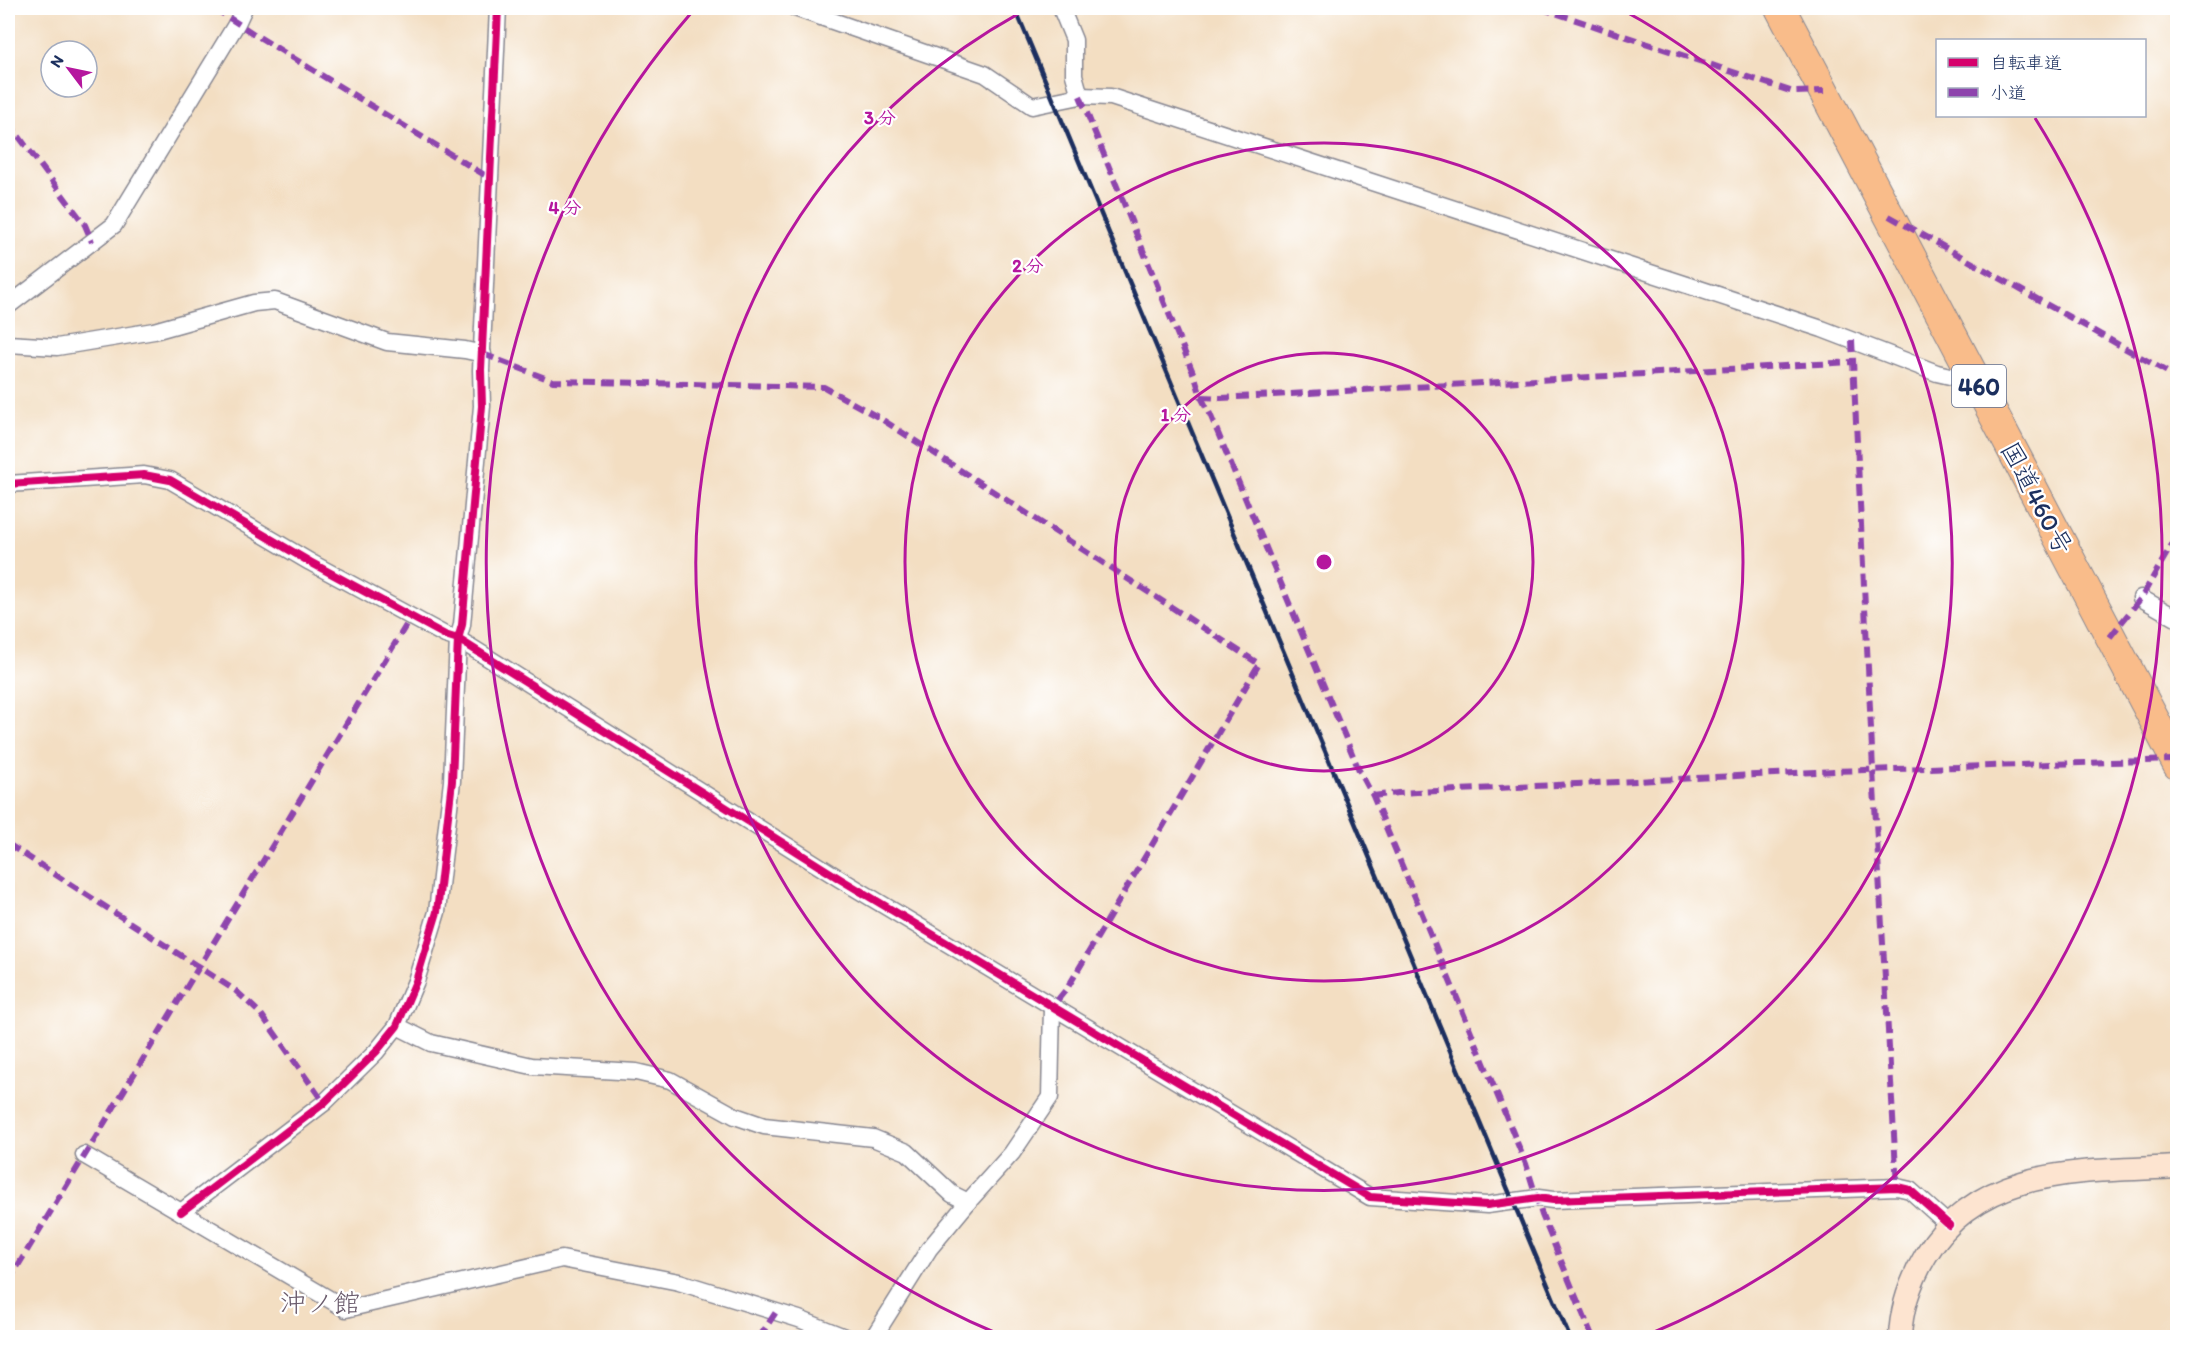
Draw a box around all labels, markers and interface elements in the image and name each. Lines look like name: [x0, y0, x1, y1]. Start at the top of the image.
north arrow: [39, 39, 99, 99]
legend: [1936, 39, 2146, 117]
text: N: [46, 52, 68, 71]
text: 自転車道: [1990, 52, 2062, 74]
text: 小道: [1990, 82, 2026, 104]
text: 3 分: [864, 107, 896, 129]
text: 4 分: [549, 197, 581, 219]
text: 2 分: [1012, 255, 1044, 277]
road number: 460: [1952, 365, 2006, 407]
text: 1 分: [1161, 404, 1191, 426]
street label: 国道460号: [1994, 436, 2080, 560]
centre of rings: [1314, 552, 1334, 572]
district label: 沖ノ館: [280, 1286, 361, 1319]

